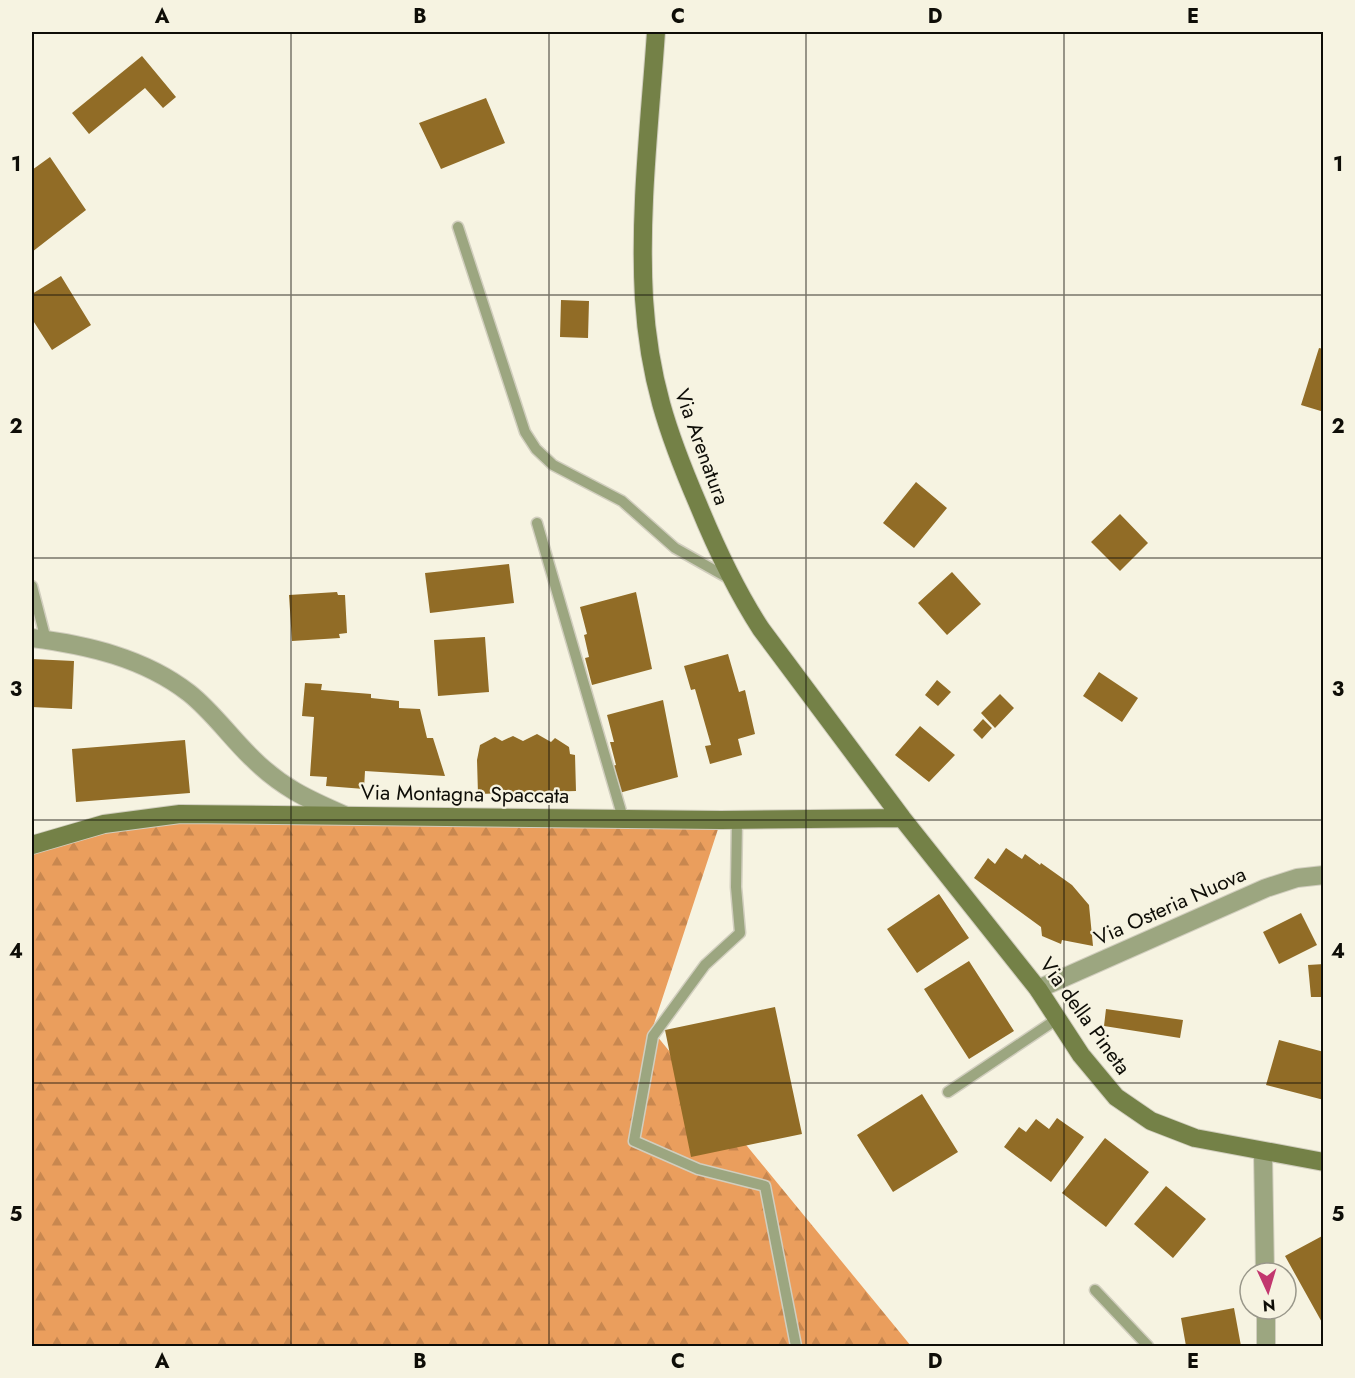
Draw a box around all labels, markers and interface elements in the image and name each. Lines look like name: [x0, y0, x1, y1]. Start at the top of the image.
text: A: [154, 2, 170, 31]
text: B: [413, 2, 427, 31]
text: C: [671, 2, 685, 31]
text: D: [928, 2, 942, 31]
text: E: [1187, 2, 1199, 31]
text: 1: [11, 150, 21, 179]
text: 1: [1333, 150, 1343, 179]
street label: Via Arenatura: [667, 385, 737, 509]
text: 2: [9, 412, 23, 441]
text: 2: [1331, 412, 1345, 441]
text: 3: [10, 675, 22, 704]
text: 3: [1332, 675, 1344, 704]
street label: Via Montagna Spaccata: [360, 777, 570, 811]
street label: Via Osteria Nuova: [1089, 859, 1251, 953]
text: 4: [9, 937, 23, 966]
text: 4: [1331, 937, 1345, 966]
street label: Via della Pineta: [1032, 951, 1138, 1081]
text: 5: [10, 1200, 23, 1229]
text: 5: [1332, 1200, 1345, 1229]
north arrow: [1238, 1261, 1298, 1321]
text: N: [1262, 1294, 1276, 1317]
text: A: [154, 1347, 170, 1376]
text: B: [413, 1347, 427, 1376]
text: C: [671, 1347, 685, 1376]
text: D: [928, 1347, 942, 1376]
text: E: [1187, 1347, 1199, 1376]

